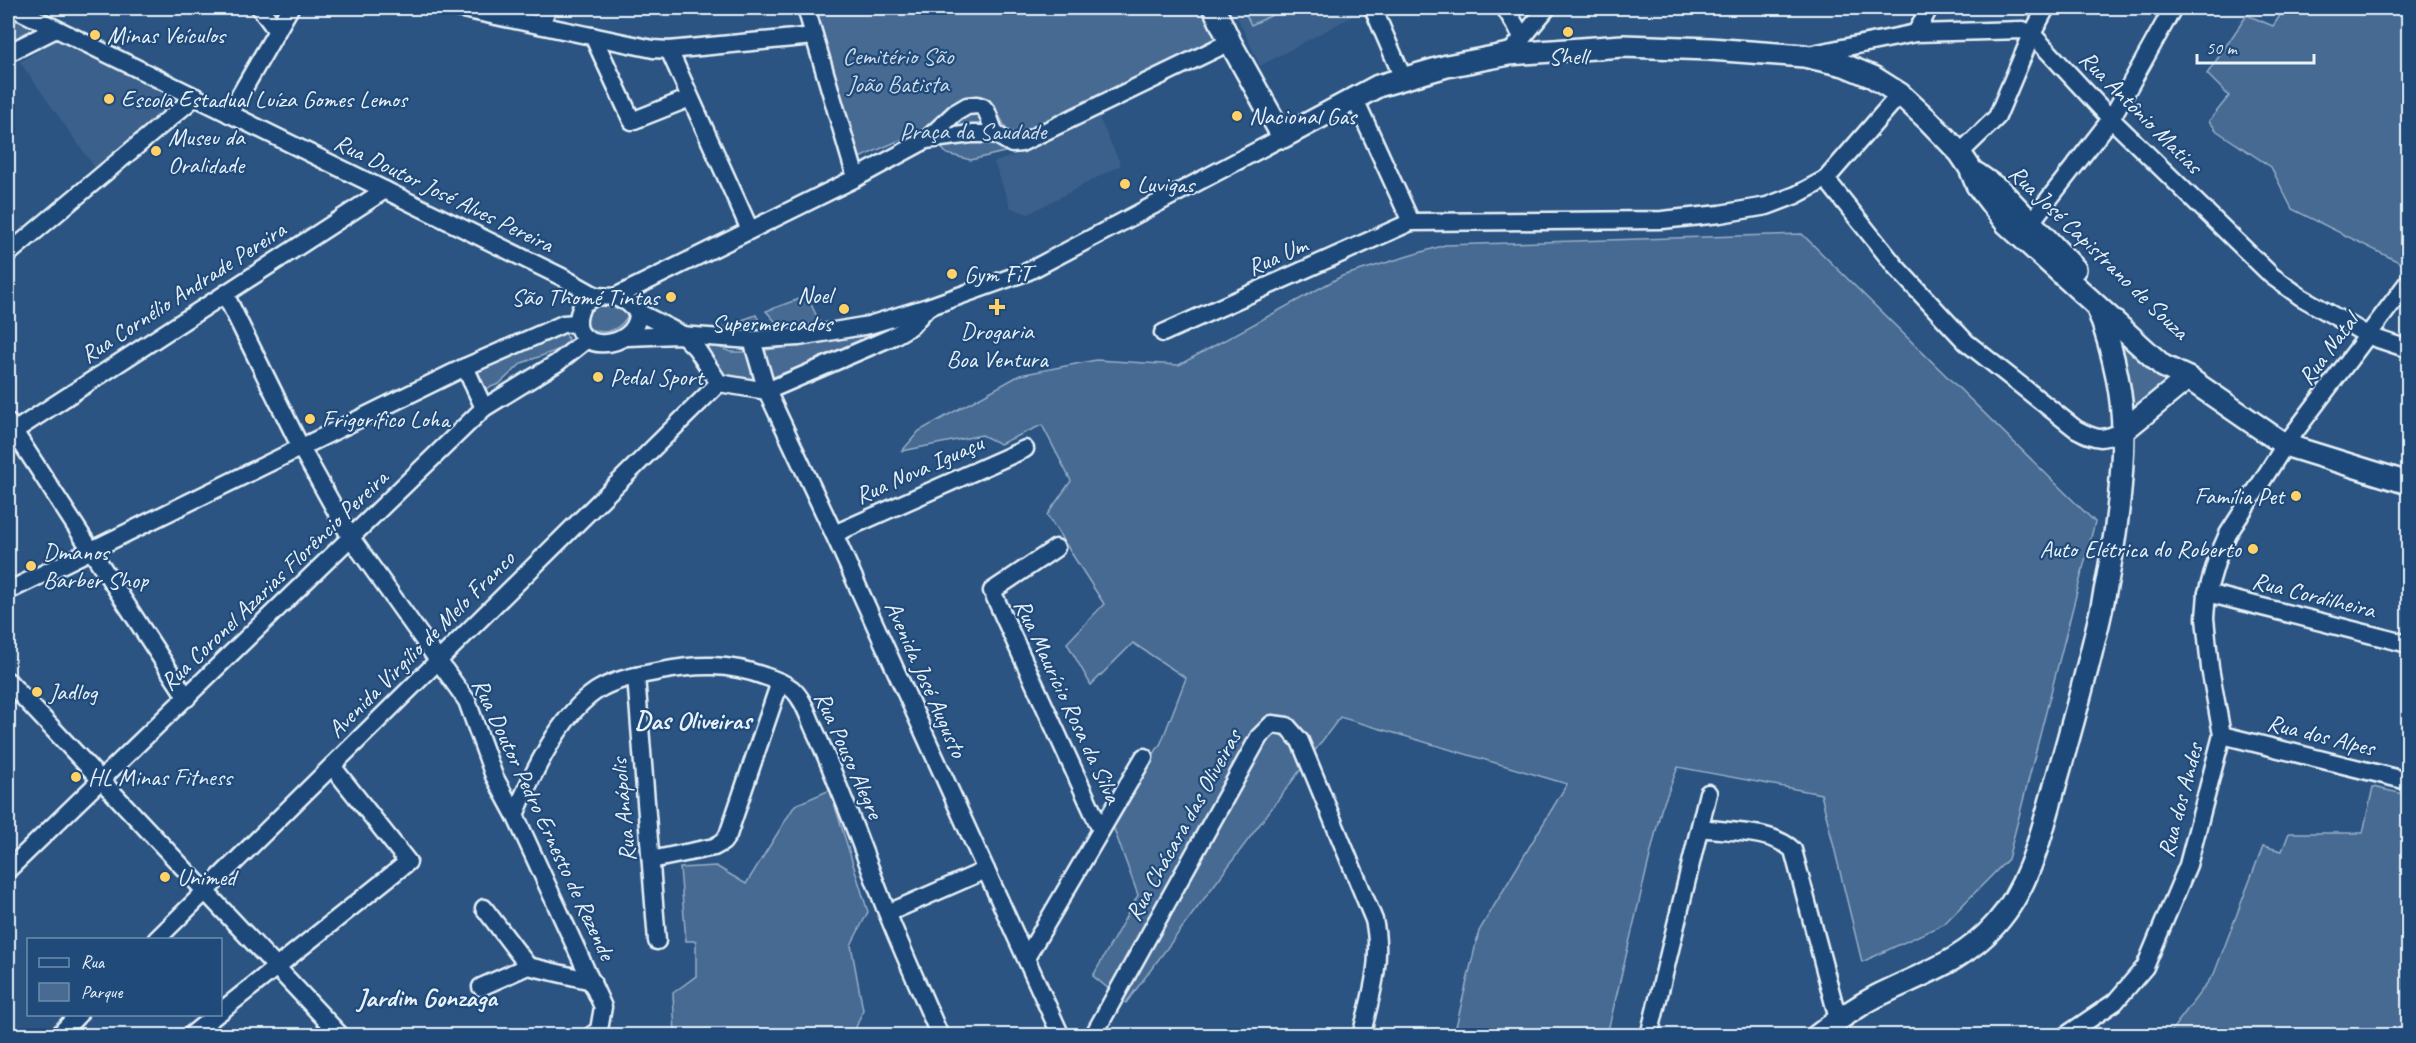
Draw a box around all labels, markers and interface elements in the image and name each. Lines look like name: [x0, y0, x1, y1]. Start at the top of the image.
place label: Minas Veículos: [107, 20, 227, 50]
marker: Shell: [1561, 25, 1575, 39]
scale bar: [2197, 27, 2314, 65]
marker: Minas Veículos: [88, 28, 102, 42]
text: 50 m: [2206, 37, 2239, 59]
park label: Cemitério São João Batista: [843, 41, 955, 99]
place label: Shell: [1548, 41, 1592, 71]
street label: Rua Antônio Matias: [2073, 44, 2210, 181]
place label: Escola Estadual Luíza Gomes Lemos: [121, 84, 409, 114]
marker: Escola Estadual Luíza Gomes Lemos: [102, 92, 116, 106]
place label: Nacional Gas: [1249, 101, 1359, 131]
marker: Nacional Gas: [1230, 109, 1244, 123]
park label: Praça da Saudade: [900, 116, 1048, 146]
place label: Museu da Oralidade: [168, 122, 246, 180]
street label: Rua Doutor José Alves Pereira: [329, 127, 560, 260]
marker: Museu da Oralidade: [149, 144, 163, 158]
street label: Rua José Capistrano de Souza: [2003, 158, 2196, 347]
place label: Luvigas: [1137, 169, 1196, 199]
marker: Luvigas: [1118, 177, 1132, 191]
street label: Rua Cornélio Andrade Pereira: [75, 214, 292, 370]
street label: Rua Um: [1242, 229, 1314, 282]
place label: Gym FiT: [964, 259, 1037, 289]
marker: Gym FiT: [945, 267, 959, 281]
place label: Noel Supermercados: [712, 280, 836, 338]
place label: São Thomé Tintas: [511, 282, 661, 312]
marker: São Thomé Tintas: [664, 290, 678, 304]
marker: Drogaria Boa Ventura: [990, 300, 1004, 314]
marker: Noel Supermercados: [837, 302, 851, 316]
street label: Rua Natal: [2291, 304, 2367, 391]
place label: Drogaria Boa Ventura: [946, 316, 1049, 374]
place label: Pedal Sport: [610, 362, 705, 392]
marker: Pedal Sport: [591, 370, 605, 384]
place label: Frigorífico Loha: [322, 404, 451, 434]
marker: Frigorífico Loha: [303, 412, 317, 426]
street label: Rua Nova Iguaçu: [850, 427, 990, 511]
street label: Rua Coronel Azarias Florêncio Pereira: [154, 462, 396, 697]
place label: Família Pet: [2195, 481, 2286, 511]
marker: Família Pet: [2289, 489, 2303, 503]
place label: Auto Elétrica do Roberto: [2040, 534, 2243, 564]
place label: Dmanos Barber Shop: [43, 537, 150, 595]
marker: Auto Elétrica do Roberto: [2246, 542, 2260, 556]
street label: Avenida Virgílio de Melo Franco: [321, 543, 522, 744]
marker: Dmanos Barber Shop: [24, 559, 38, 573]
street label: Rua Cordilheira: [2249, 565, 2380, 625]
street label: Rua Maurício Rosa da Silva: [1007, 594, 1129, 809]
street label: Avenida José Augusto: [878, 596, 975, 763]
street label: Rua Doutor Pedro Ernesto de Rezende: [466, 673, 623, 966]
place label: Jadlog: [48, 677, 99, 707]
marker: Jadlog: [30, 685, 44, 699]
street label: Rua Pouso Alegre: [808, 687, 891, 825]
district label: Das Oliveiras: [635, 704, 754, 737]
street label: Rua dos Alpes: [2264, 707, 2380, 763]
street label: Rua Chácara das Oliveiras: [1118, 723, 1249, 926]
street label: Rua dos Andes: [2150, 738, 2210, 860]
street label: Rua Anápolis: [603, 755, 642, 863]
place label: HL Minas Fitness: [88, 762, 234, 792]
marker: HL Minas Fitness: [69, 770, 83, 784]
place label: Unimed: [177, 862, 239, 892]
marker: Unimed: [158, 870, 172, 884]
legend: [27, 938, 222, 1016]
text: Rua: [81, 951, 106, 973]
text: Parque: [81, 981, 123, 1003]
district label: Jardim Gonzaga: [355, 981, 499, 1014]

